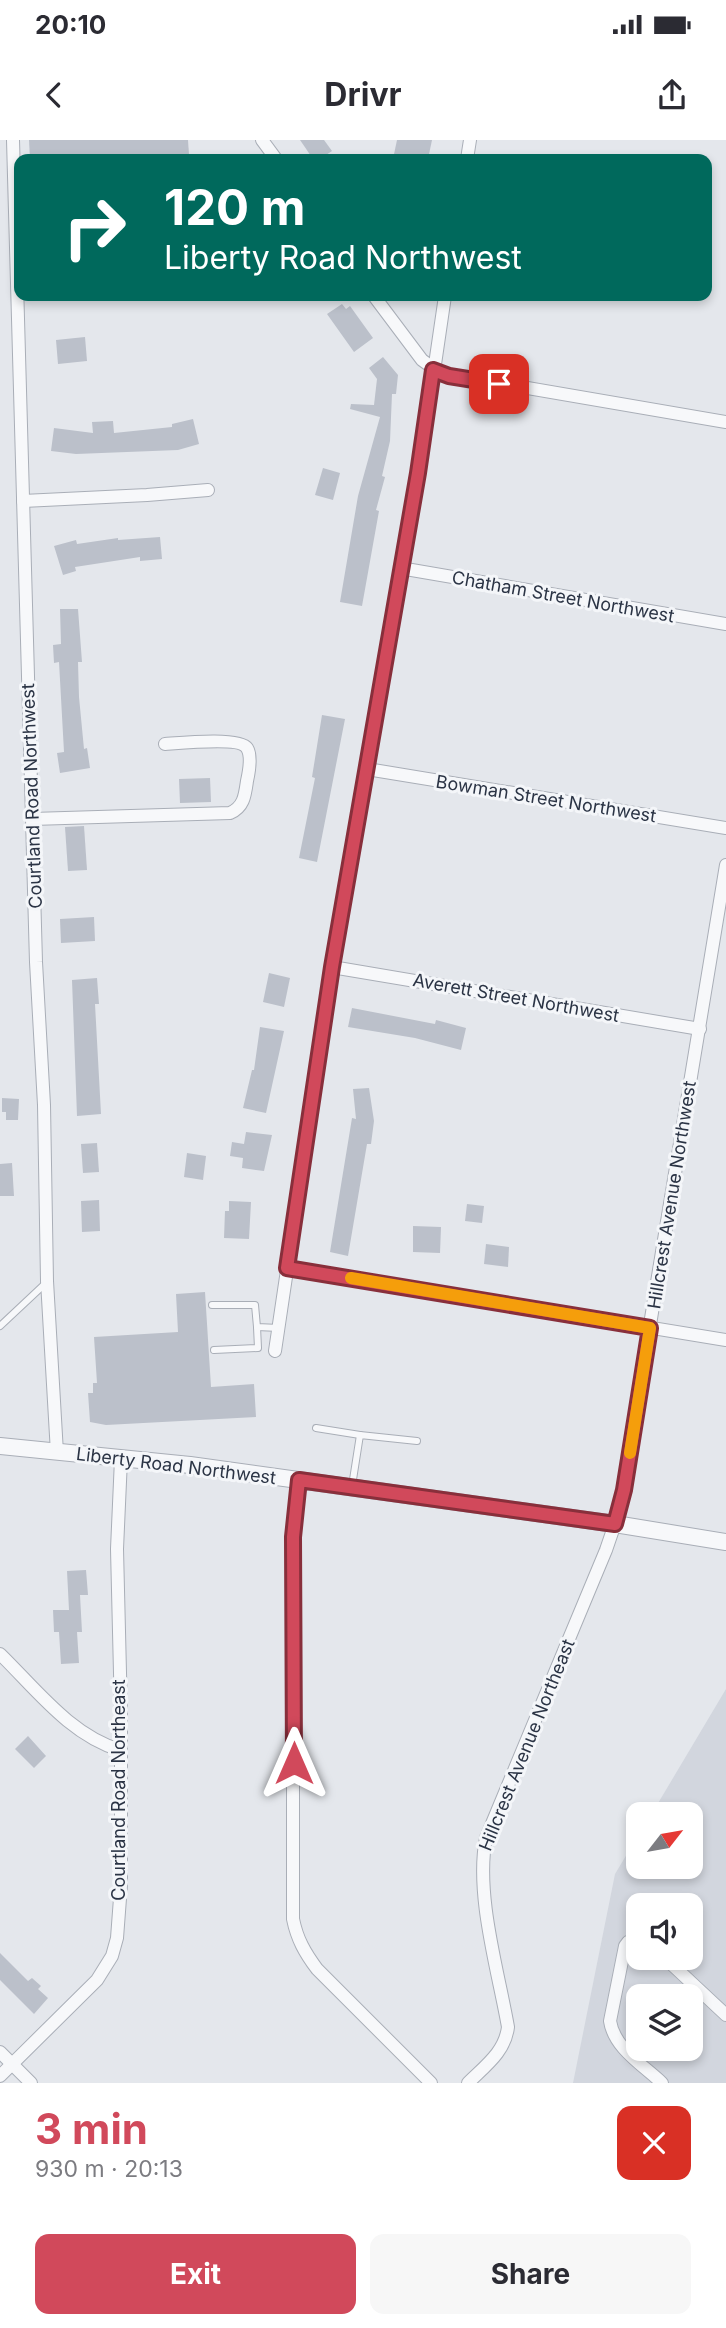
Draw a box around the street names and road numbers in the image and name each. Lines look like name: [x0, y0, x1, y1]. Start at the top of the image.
street label: Chatham Street Northwest: [450, 567, 676, 626]
street label: Courtland Road Northwest: [17, 683, 46, 909]
street label: Bowman Street Northwest: [434, 771, 658, 826]
street label: Averett Street Northwest: [411, 969, 621, 1026]
street label: Hillcrest Avenue Northwest: [643, 1079, 700, 1310]
street label: Liberty Road Northwest: [75, 1443, 277, 1488]
street label: Hillcrest Avenue Northeast: [474, 1636, 579, 1854]
street label: Courtland Road Northeast: [108, 1679, 129, 1901]

